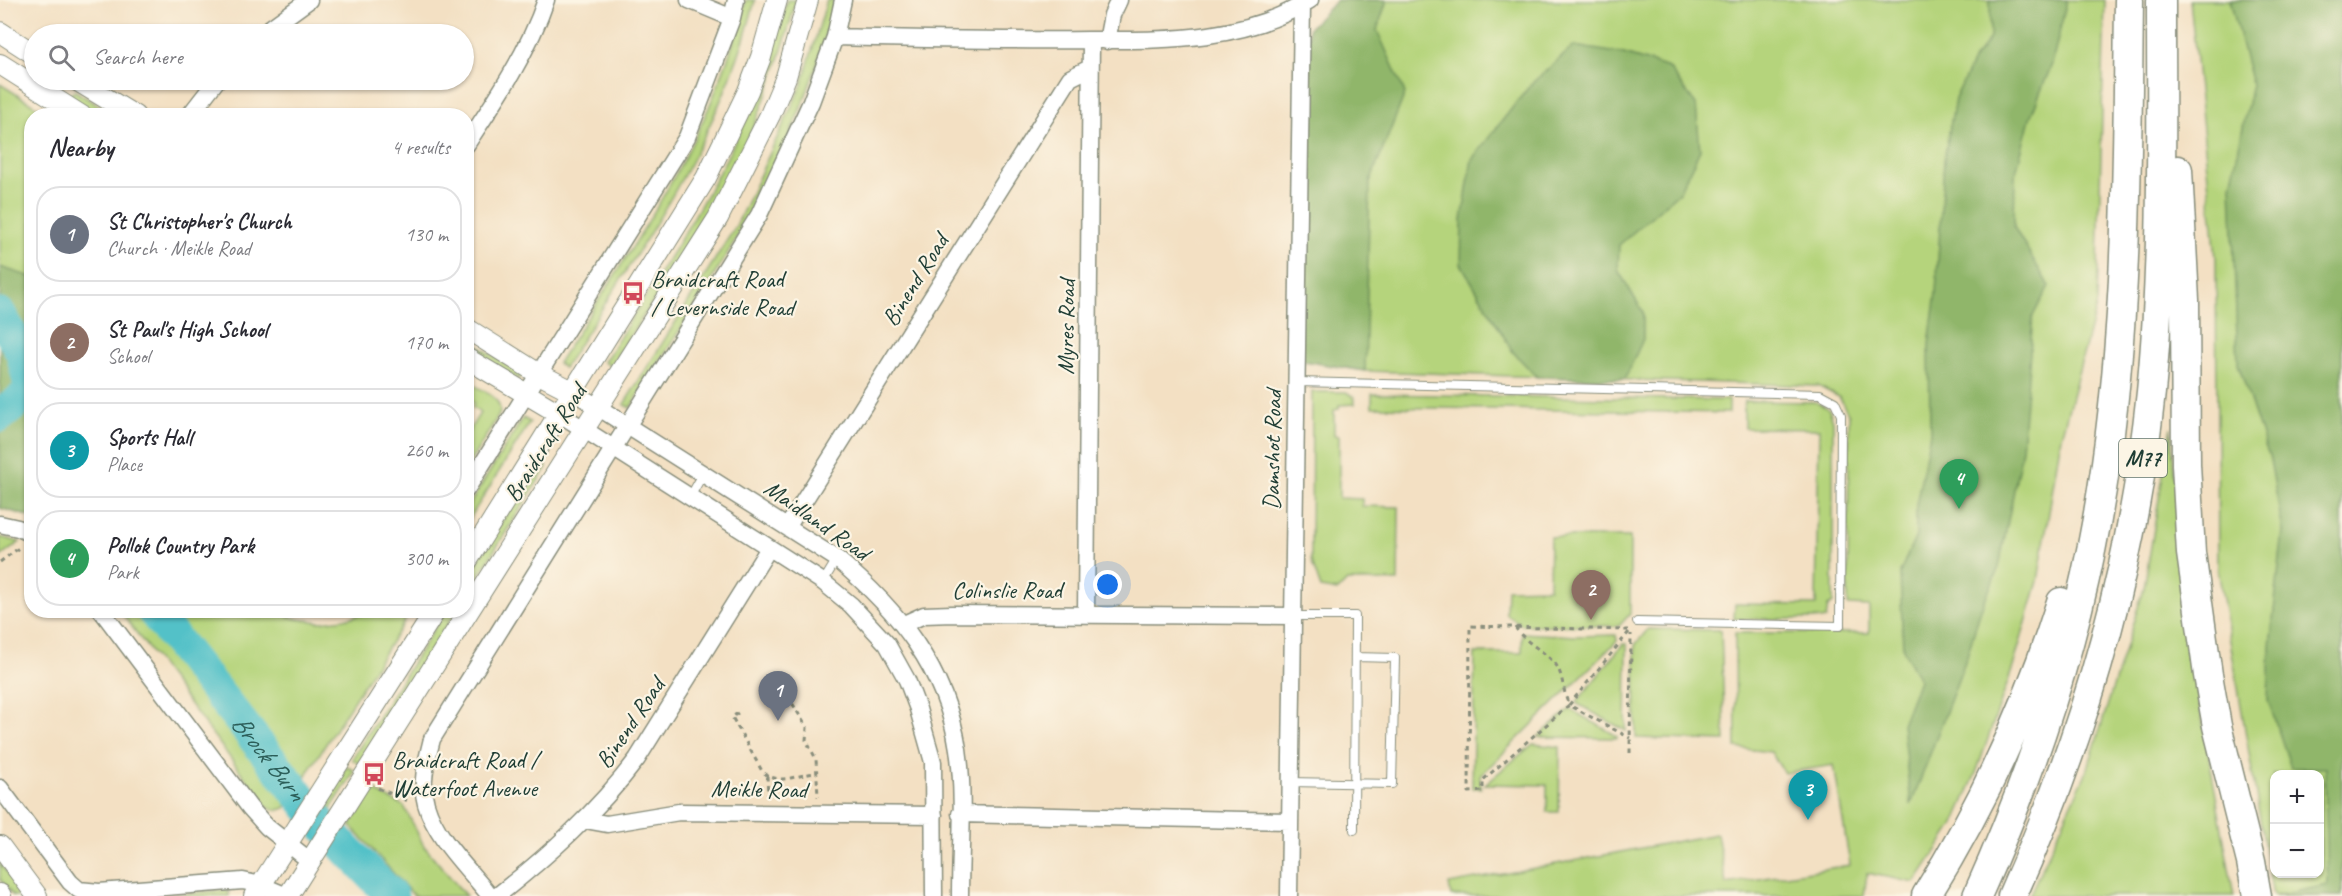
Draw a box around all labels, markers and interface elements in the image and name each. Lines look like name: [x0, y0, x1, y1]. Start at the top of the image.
search box: [24, 24, 474, 90]
icon: search: [45, 41, 78, 74]
text: Search here: [93, 43, 183, 71]
text: Nearby: [48, 131, 113, 164]
text: 4 results: [391, 135, 450, 160]
text: St Christopher's Church: [107, 208, 292, 236]
text: 1: [65, 222, 74, 247]
text: 130 m: [405, 222, 448, 247]
street label: Binend Road: [875, 225, 957, 332]
text: Church · Meikle Road: [107, 236, 251, 261]
place label: Braidcraft Road / Levernside Road: [651, 264, 798, 322]
street label: Myres Road: [1050, 276, 1082, 375]
bus stop icon: Braidcraft Road / Levernside Road: [620, 280, 646, 306]
text: St Paul's High School: [107, 316, 268, 344]
text: 2: [65, 330, 74, 355]
text: 170 m: [405, 330, 448, 355]
text: School: [107, 344, 150, 369]
street label: Braidcraft Road: [497, 376, 595, 507]
street label: Damshot Road: [1256, 386, 1288, 510]
text: Sports Hall: [107, 424, 192, 452]
text: 3: [65, 438, 74, 463]
text: 260 m: [405, 438, 448, 463]
road number: M77: [2119, 439, 2167, 477]
text: Place: [107, 452, 142, 477]
pin: 4: [1940, 460, 1978, 509]
street label: Maidland Road: [759, 473, 878, 569]
text: Pollok Country Park: [107, 532, 254, 560]
text: 4: [65, 546, 74, 571]
text: 300 m: [405, 546, 448, 571]
text: Park: [107, 560, 139, 585]
your location: [1093, 570, 1122, 599]
pin: 2: [1572, 570, 1610, 620]
street label: Colinslie Road: [952, 575, 1066, 605]
street label: Binend Road: [589, 669, 673, 774]
pin: 1: [758, 672, 798, 721]
water label: Brock Burn: [224, 708, 314, 809]
place label: Braidcraft Road / Waterfoot Avenue: [392, 745, 544, 803]
bus stop icon: Braidcraft Road / Waterfoot Avenue: [361, 761, 387, 787]
pin: 3: [1788, 770, 1828, 820]
map controls: [2270, 770, 2324, 878]
button: +: [2270, 770, 2324, 824]
street label: Meikle Road: [711, 773, 811, 805]
button: −: [2270, 824, 2324, 878]

